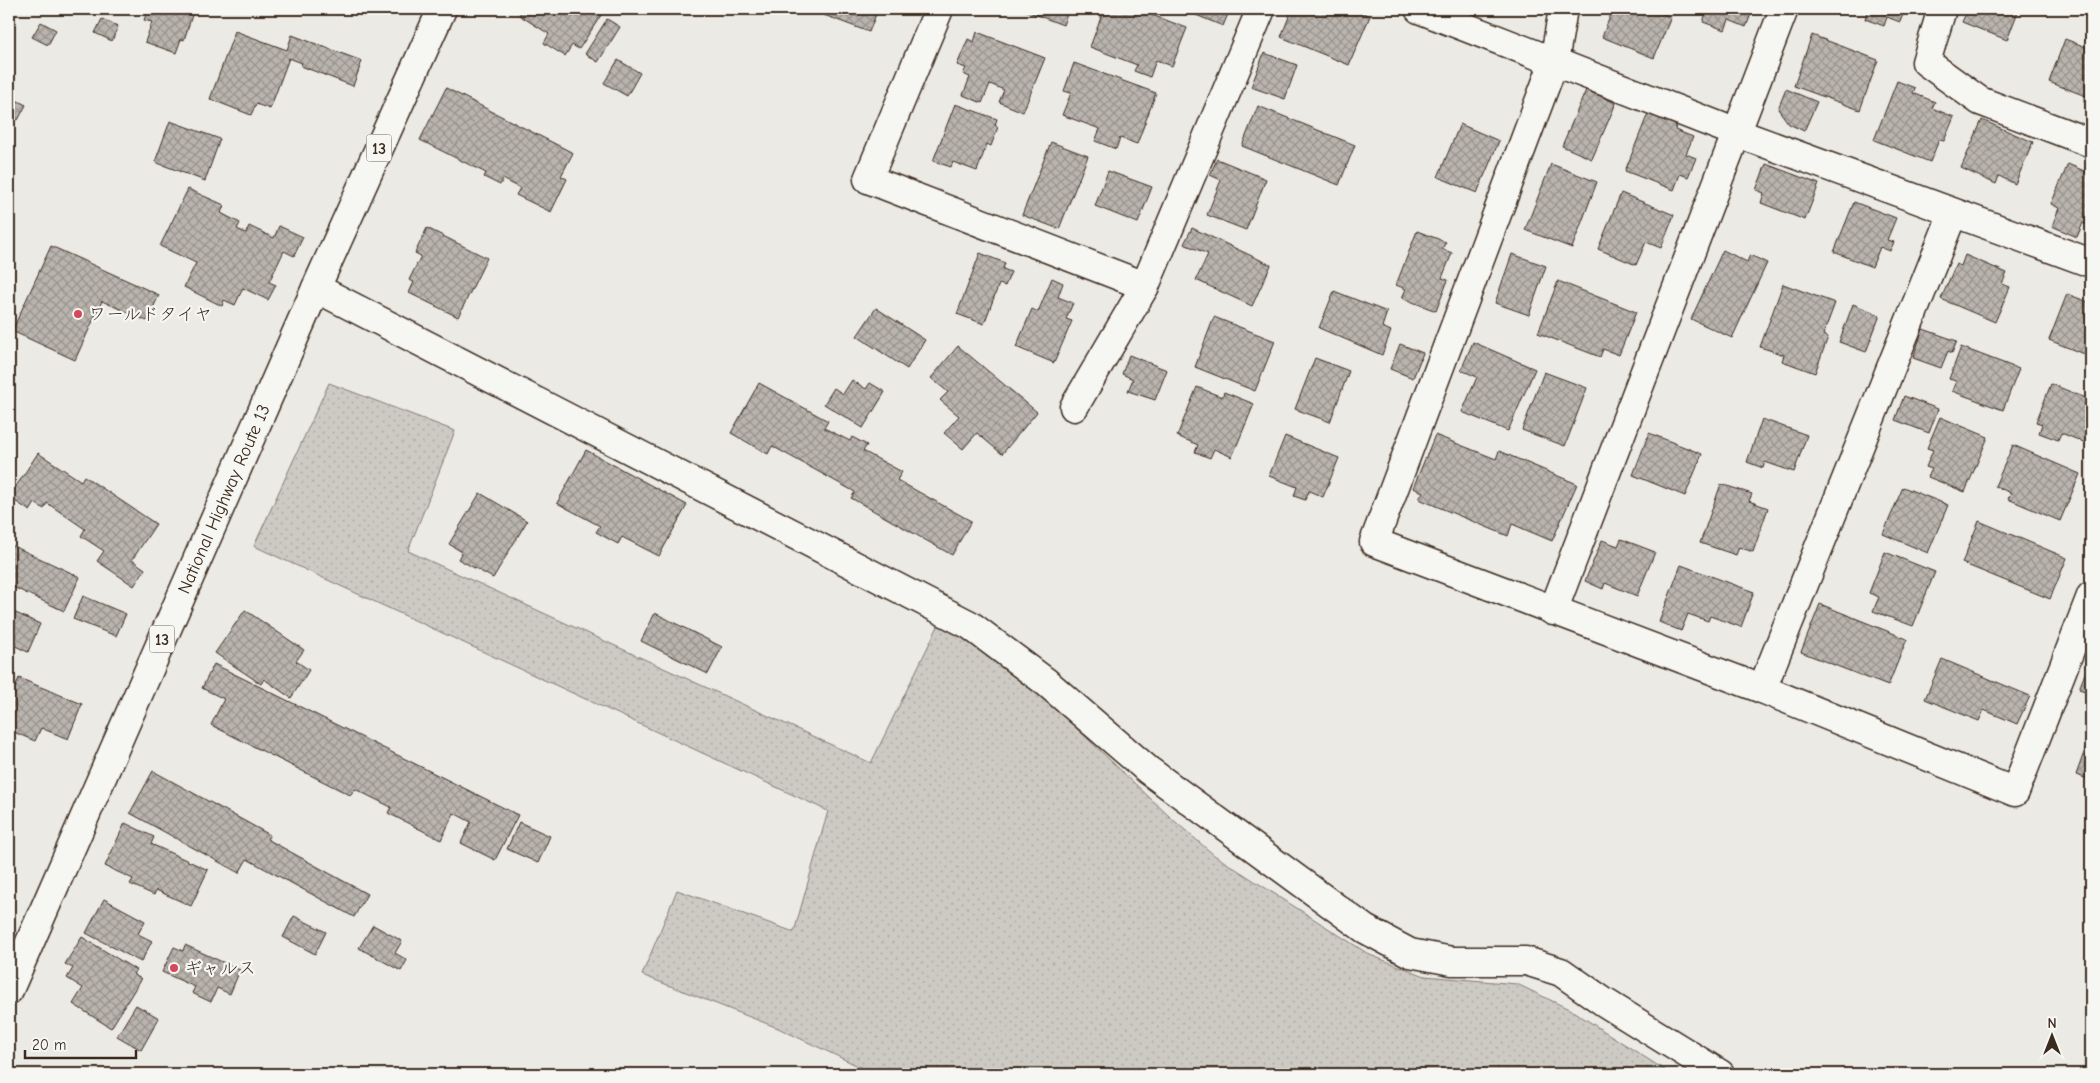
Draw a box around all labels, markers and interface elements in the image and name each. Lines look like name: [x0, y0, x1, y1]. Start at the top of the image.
road number: 13: [366, 134, 392, 162]
place label: ワールドタイヤ: [88, 304, 212, 325]
marker: ワールドタイヤ: [72, 308, 84, 320]
street label: National Highway Route 13: [174, 401, 275, 597]
road number: 13: [150, 626, 174, 652]
place label: ギャルス: [184, 958, 256, 979]
marker: ギャルス: [168, 962, 180, 974]
north arrow: [2028, 1010, 2078, 1060]
text: N: [2047, 1015, 2057, 1032]
scale bar: [25, 1028, 136, 1060]
text: 20 m: [32, 1036, 66, 1054]

